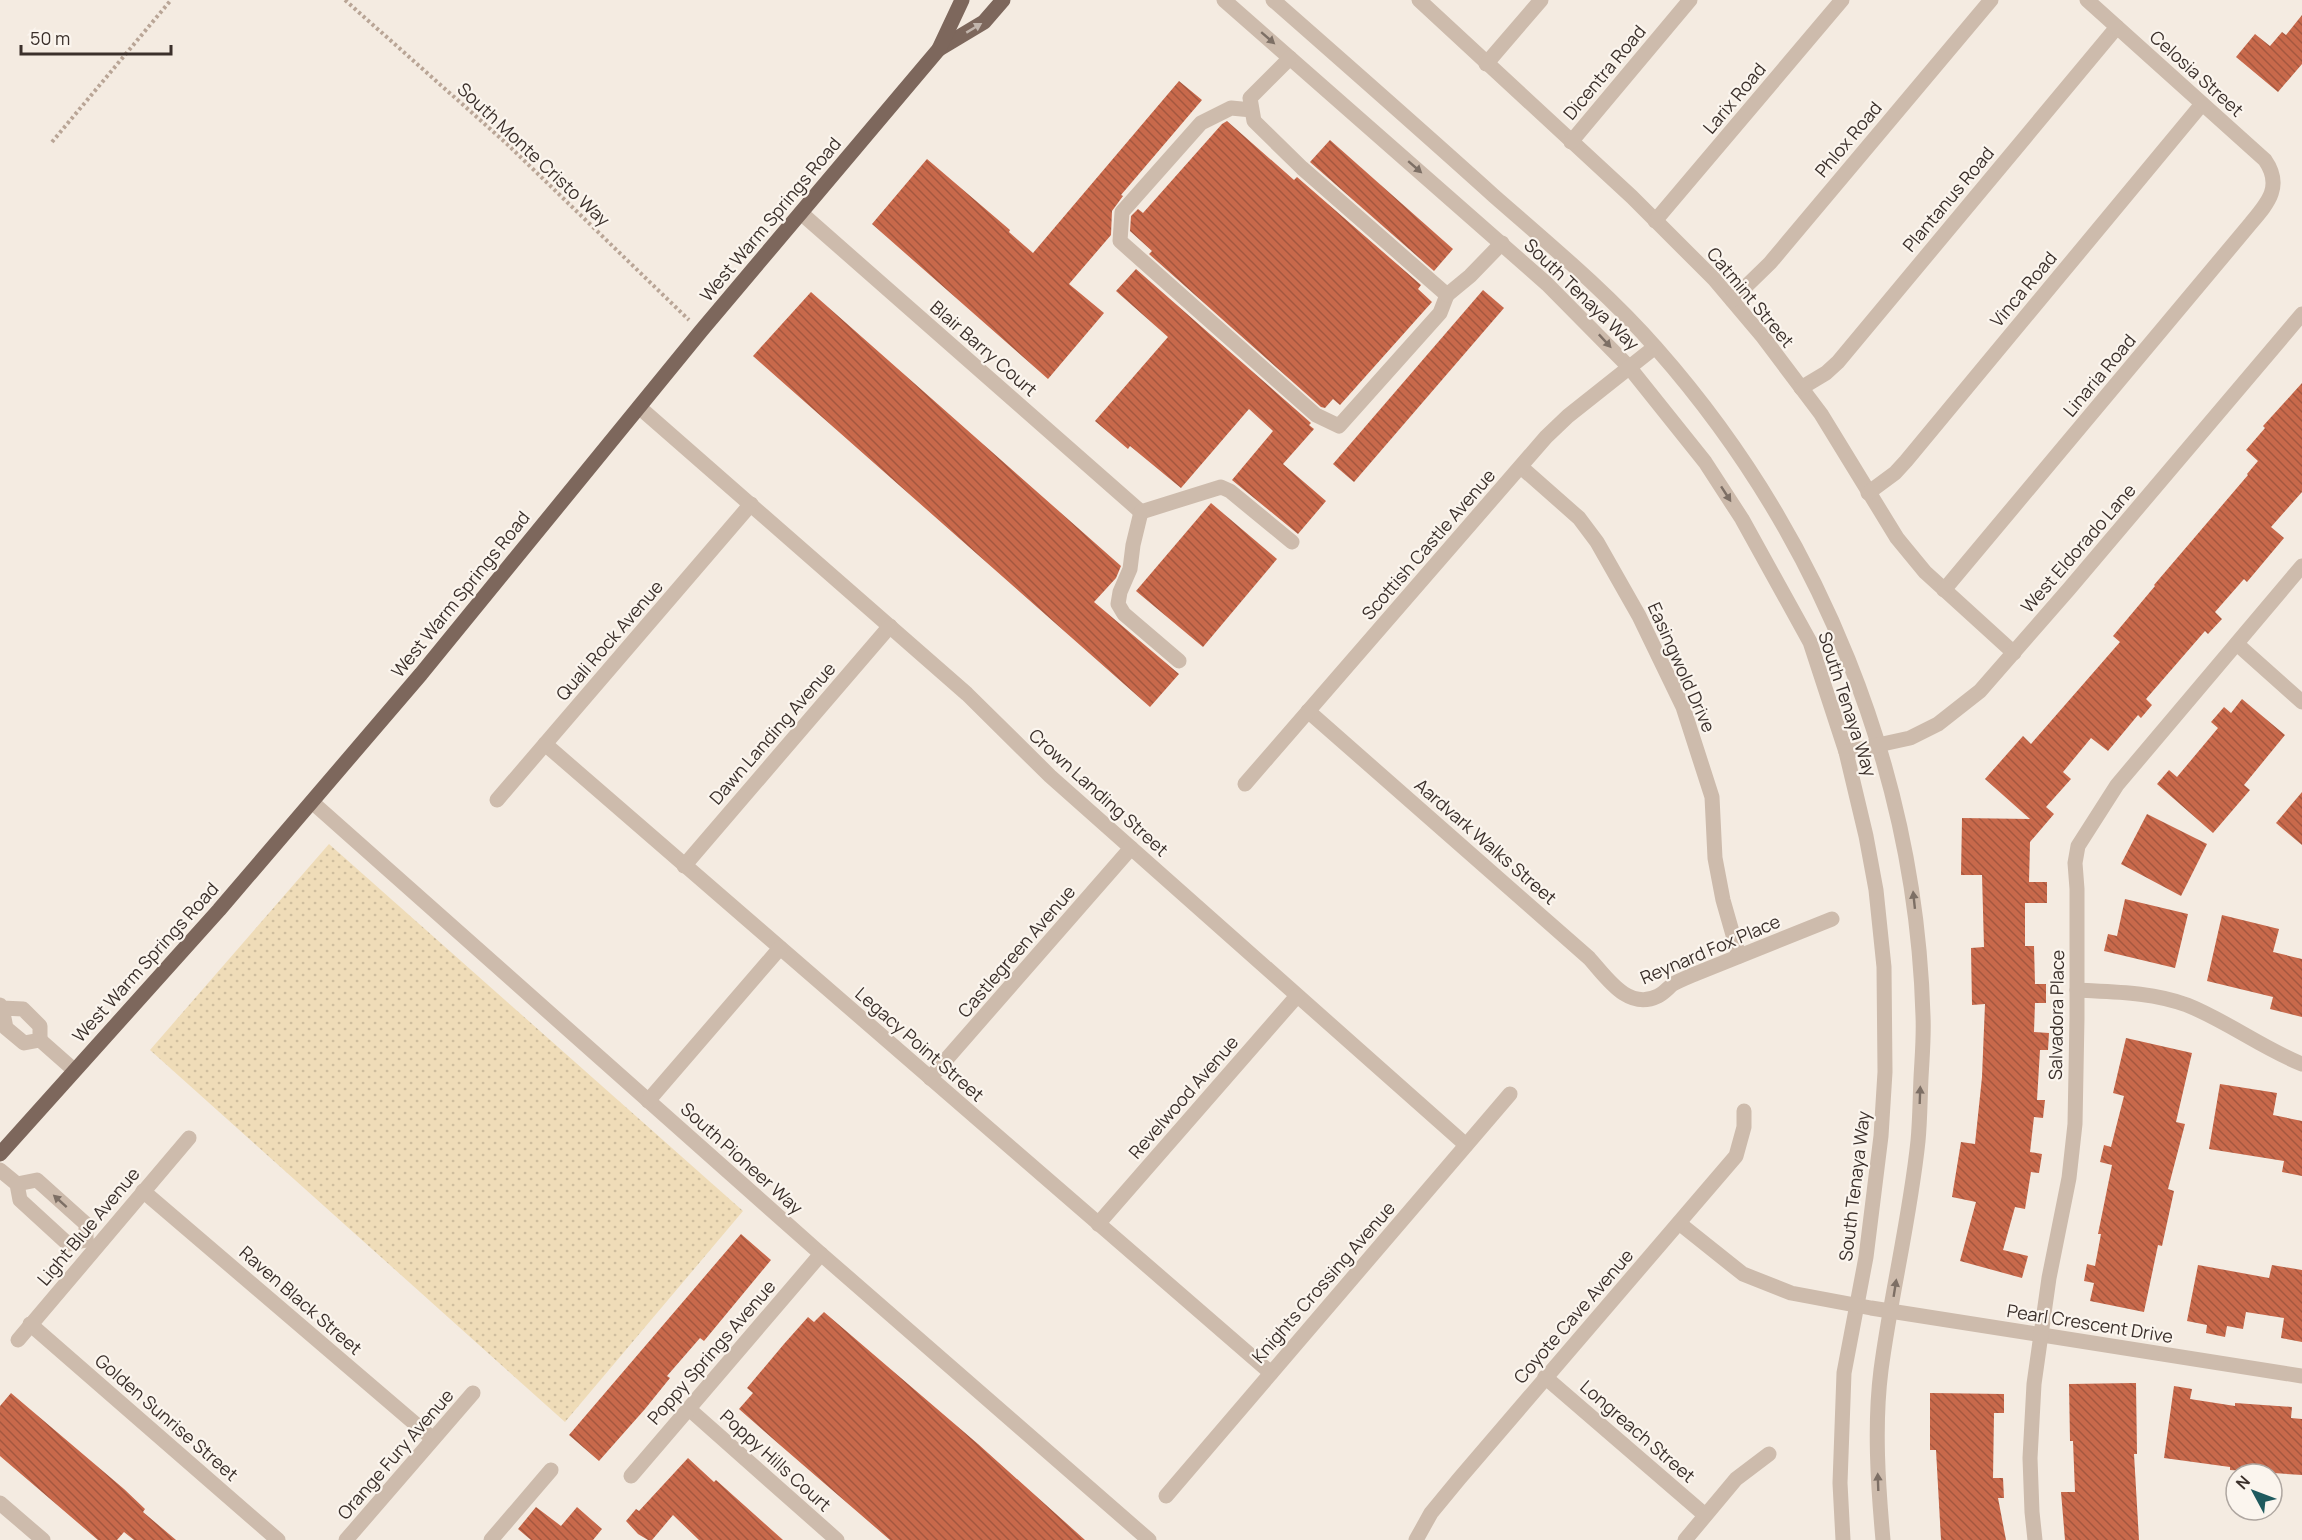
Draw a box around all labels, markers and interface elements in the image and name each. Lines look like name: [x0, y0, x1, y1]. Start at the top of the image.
scale bar: [21, 18, 171, 56]
street label: Dicentra Road: [1557, 20, 1651, 124]
one-way arrow: [966, 23, 983, 33]
street label: Celosia Street: [2145, 25, 2249, 121]
text: 50 m: [30, 26, 70, 50]
one-way arrow: [1260, 32, 1276, 45]
street label: Larix Road: [1697, 57, 1771, 139]
street label: South Monte Cristo Way: [453, 77, 616, 231]
street label: Phlox Road: [1809, 96, 1887, 182]
street label: West Warm Springs Road: [694, 132, 846, 306]
street label: Plantanus Road: [1897, 141, 1999, 257]
one-way arrow: [1407, 160, 1422, 174]
street label: South Tenaya Way: [1519, 233, 1645, 356]
street label: Catmint Street: [1702, 242, 1800, 352]
street label: Vinca Road: [1984, 246, 2062, 332]
street label: Blair Barry Court: [925, 295, 1043, 401]
street label: Linaria Road: [2057, 329, 2141, 421]
one-way arrow: [1597, 334, 1611, 348]
street label: Scottish Castle Avenue: [1356, 464, 1500, 624]
street label: West Eldorado Lane: [2015, 478, 2141, 618]
one-way arrow: [1720, 486, 1731, 502]
street label: West Warm Springs Road: [385, 506, 535, 682]
street label: Quali Rock Avenue: [550, 575, 668, 705]
street label: Easingwold Drive: [1643, 598, 1721, 736]
street label: South Tenaya Way: [1813, 628, 1883, 780]
street label: Dawn Landing Avenue: [704, 657, 840, 809]
street label: Crown Landing Street: [1024, 723, 1174, 861]
street label: Aardvark Walks Street: [1410, 773, 1562, 909]
street label: West Warm Springs Road: [67, 877, 223, 1047]
street label: Castlegreen Avenue: [952, 880, 1080, 1022]
one-way arrow: [1909, 891, 1919, 910]
street label: Reynard Fox Place: [1636, 909, 1784, 989]
street label: Salvadora Place: [2043, 950, 2069, 1080]
street label: Legacy Point Street: [851, 981, 989, 1107]
street label: Revelwood Avenue: [1123, 1030, 1243, 1164]
one-way arrow: [1916, 1085, 1925, 1104]
street label: South Pioneer Way: [676, 1097, 809, 1220]
street label: South Tenaya Way: [1833, 1109, 1875, 1263]
street label: Light Blue Avenue: [31, 1162, 145, 1290]
one-way arrow: [53, 1195, 68, 1208]
street label: Knights Crossing Avenue: [1246, 1196, 1400, 1368]
street label: Raven Black Street: [235, 1240, 367, 1360]
street label: Coyote Cave Avenue: [1508, 1244, 1638, 1388]
street label: Poppy Springs Avenue: [642, 1275, 780, 1429]
one-way arrow: [1890, 1278, 1899, 1297]
street label: Pearl Crescent Drive: [2005, 1298, 2175, 1348]
street label: Golden Sunrise Street: [90, 1348, 244, 1486]
street label: Longreach Street: [1575, 1374, 1701, 1488]
street label: Orange Fury Avenue: [332, 1384, 458, 1524]
street label: Poppy Hills Court: [715, 1404, 837, 1516]
north arrow: [2224, 1462, 2284, 1522]
text: N: [2231, 1471, 2255, 1494]
one-way arrow: [1874, 1472, 1883, 1491]

